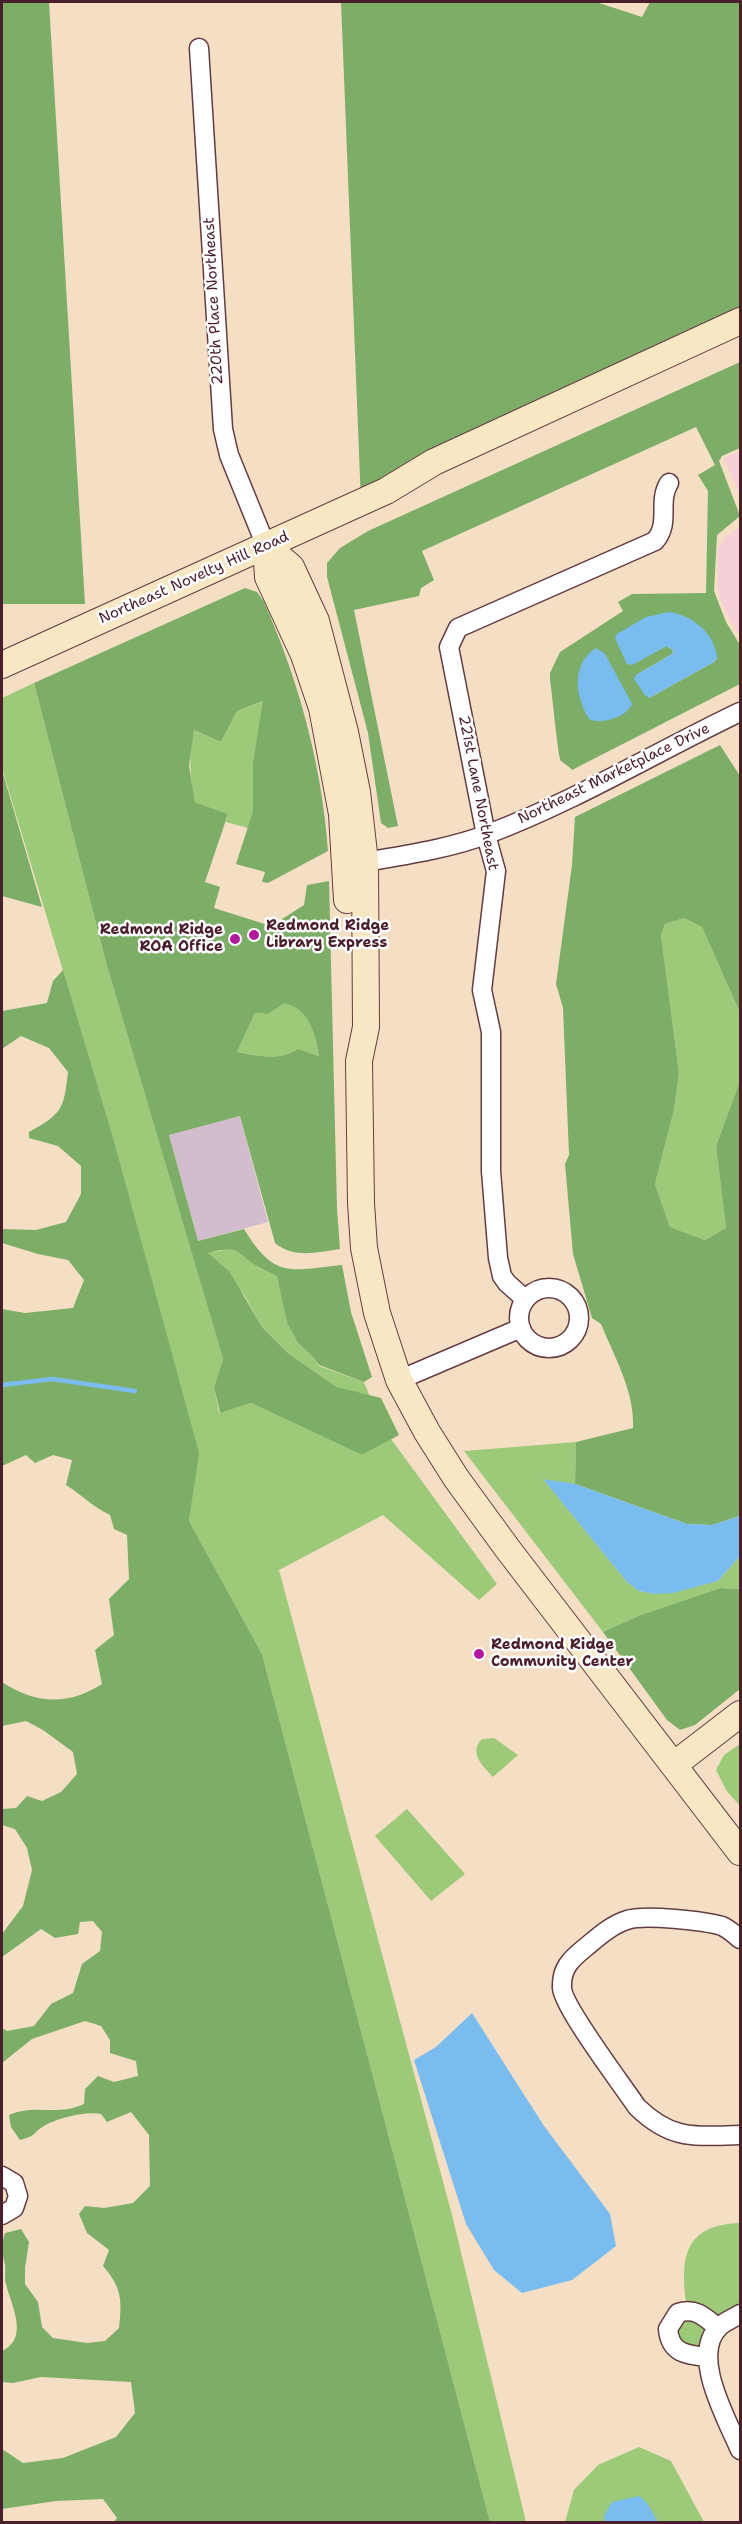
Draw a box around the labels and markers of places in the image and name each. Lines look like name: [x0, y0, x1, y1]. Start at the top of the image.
place label: Redmond Ridge Library Express: [266, 917, 389, 952]
place label: Redmond Ridge ROA Office: [100, 921, 223, 956]
marker: Redmond Ridge Library Express: [247, 928, 261, 942]
marker: Redmond Ridge ROA Office: [228, 932, 242, 946]
place label: Redmond Ridge Community Center: [491, 1636, 634, 1671]
marker: Redmond Ridge Community Center: [472, 1647, 486, 1661]

